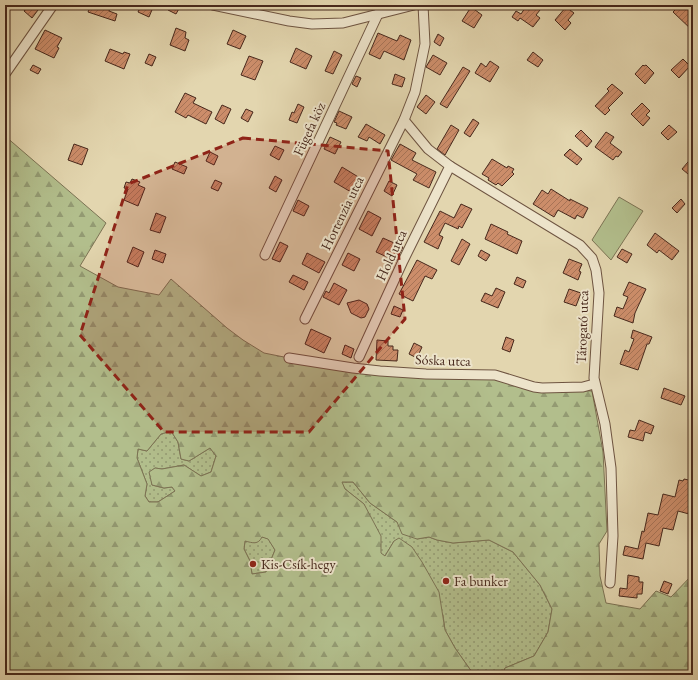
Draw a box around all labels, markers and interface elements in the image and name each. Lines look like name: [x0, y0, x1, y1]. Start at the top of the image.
street label: Fügefa köz: [289, 99, 330, 159]
street label: Hortenzia utca: [316, 173, 368, 253]
street label: Hold utca: [371, 226, 411, 283]
street label: Tárogató utca: [572, 289, 592, 364]
street label: Sóska utca: [415, 350, 472, 370]
place label: Kis-Csík-hegy: [261, 555, 336, 573]
marker: Kis-Csík-hegy: [248, 559, 258, 569]
place label: Fa bunker: [454, 572, 508, 590]
marker: Fa bunker: [441, 576, 451, 586]

